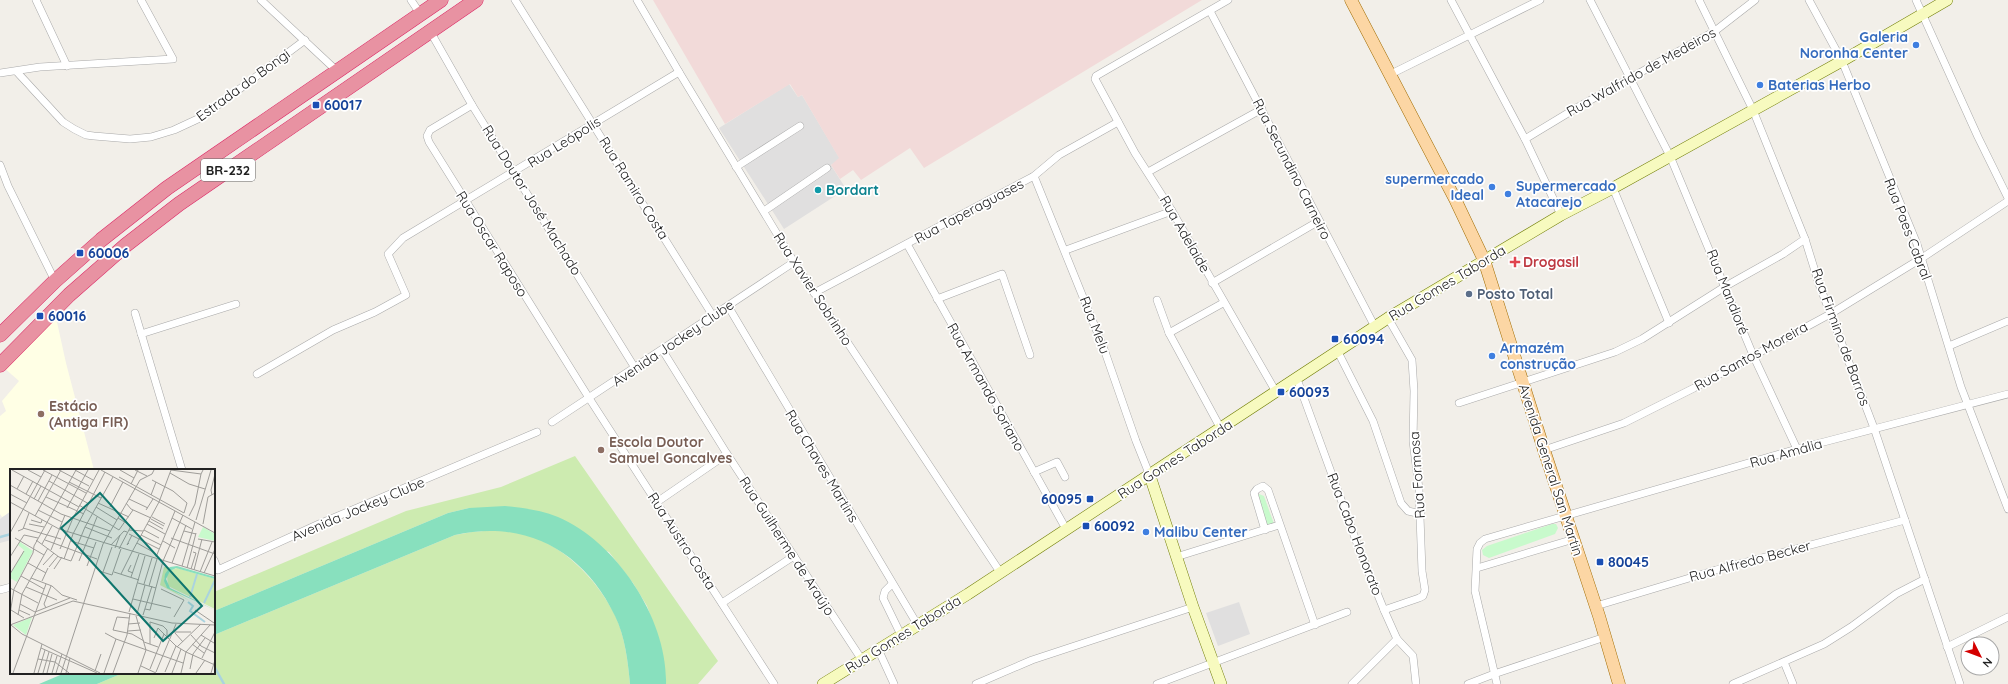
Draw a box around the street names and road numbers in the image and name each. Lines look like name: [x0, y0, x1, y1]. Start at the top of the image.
street label: Rua Walfrido de Medeiros: [1563, 23, 1719, 121]
street label: Estrada do Bongi: [192, 45, 294, 125]
street label: Rua Secundino Carneiro: [1249, 95, 1335, 243]
street label: Rua Leópolis: [524, 112, 604, 172]
street label: Rua Doutor José Machado: [478, 121, 586, 279]
street label: Rua Ramiro Costa: [595, 133, 673, 243]
road number: BR-232: [201, 159, 255, 181]
street label: Rua Taperaguases: [911, 175, 1027, 247]
street label: Rua Paes Cabral: [1880, 176, 1936, 282]
street label: Rua Oscar Raposo: [452, 188, 532, 300]
street label: Rua Adelaide: [1156, 192, 1214, 276]
street label: Rua Xavier Sobrinho: [770, 229, 856, 349]
street label: Rua Gomes Taborda: [1385, 241, 1509, 325]
street label: Rua Mandioré: [1703, 247, 1753, 337]
street label: Rua Firmino de Barros: [1808, 266, 1874, 408]
street label: Rua Melu: [1076, 294, 1114, 356]
street label: Avenida Jockey Clube: [609, 296, 737, 390]
street label: Rua Santos Moreira: [1691, 317, 1811, 395]
street label: Rua Armando Soriano: [943, 320, 1029, 454]
street label: Avenida General San Martin: [1515, 382, 1587, 558]
street label: Rua Chaves Martins: [781, 406, 863, 526]
street label: Rua Gomes Taborda: [1114, 415, 1236, 503]
street label: Rua Formosa: [1405, 431, 1429, 519]
street label: Rua Amália: [1748, 434, 1824, 472]
street label: Rua Cabo Honorato: [1323, 470, 1387, 598]
street label: Avenida Jockey Clube: [289, 473, 427, 545]
street label: Rua Guilherme de Araújo: [735, 473, 839, 619]
street label: Rua Austro Costa: [644, 489, 720, 593]
street label: Rua Alfredo Becker: [1687, 536, 1813, 586]
street label: Rua Gomes Taborda: [842, 591, 964, 677]

